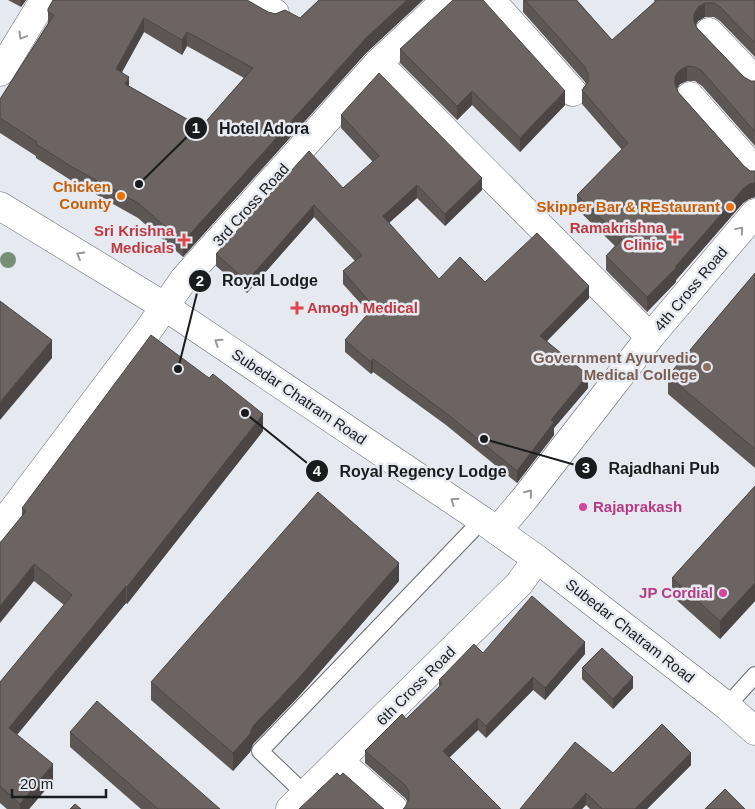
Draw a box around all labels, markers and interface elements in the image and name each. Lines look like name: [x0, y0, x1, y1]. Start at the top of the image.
one-way arrow: [19, 31, 28, 40]
callout: Hotel Adora: [184, 113, 319, 144]
text: 1: [192, 119, 200, 136]
text: Hotel Adora: [219, 120, 309, 137]
street label: 3rd Cross Road: [209, 160, 292, 249]
place label: Chicken County: [53, 178, 112, 212]
marker: Chicken County: [115, 190, 127, 202]
place label: Skipper Bar & REstaurant: [537, 198, 720, 215]
marker: Skipper Bar & REstaurant: [724, 201, 736, 213]
place label: Ramakrishna Clinic: [570, 219, 665, 253]
place label: Sri Krishna Medicals: [94, 222, 175, 256]
one-way arrow: [734, 227, 743, 236]
marker: Ramakrishna Clinic: [668, 230, 682, 244]
marker: Sri Krishna Medicals: [178, 234, 190, 246]
street label: 4th Cross Road: [651, 243, 731, 334]
one-way arrow: [77, 252, 86, 262]
callout: Royal Lodge: [187, 265, 328, 296]
text: 2: [196, 272, 204, 289]
text: Royal Lodge: [222, 272, 318, 289]
place label: Amogh Medical: [307, 299, 418, 316]
marker: Amogh Medical: [291, 302, 303, 314]
one-way arrow: [214, 339, 223, 348]
street label: Subedar Chatram Road: [229, 345, 370, 448]
place label: Government Ayurvedic Medical College: [533, 349, 697, 383]
marker: Government Ayurvedic Medical College: [701, 361, 713, 373]
callout: Rajadhani Pub: [573, 452, 730, 483]
callout: Royal Regency Lodge: [304, 456, 516, 487]
text: 3: [582, 459, 590, 476]
text: Rajadhani Pub: [608, 460, 720, 477]
text: 4: [313, 462, 322, 479]
text: Royal Regency Lodge: [339, 463, 507, 480]
one-way arrow: [523, 490, 532, 499]
one-way arrow: [450, 498, 460, 507]
place label: Rajaprakash: [593, 498, 682, 515]
marker: Rajaprakash: [577, 501, 589, 513]
street label: Subedar Chatram Road: [563, 575, 698, 686]
place label: JP Cordial: [639, 584, 713, 601]
marker: JP Cordial: [717, 587, 729, 599]
street label: 6th Cross Road: [373, 643, 459, 729]
scale bar: [12, 766, 106, 798]
text: 20 m: [20, 775, 53, 792]

